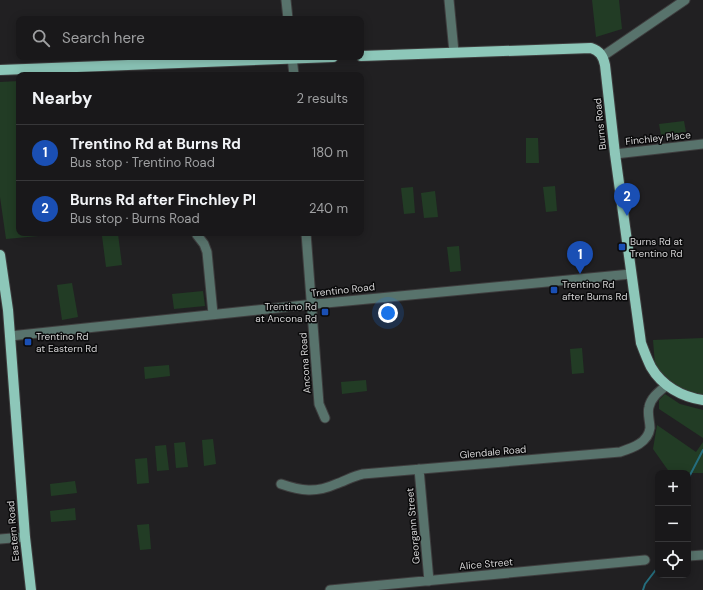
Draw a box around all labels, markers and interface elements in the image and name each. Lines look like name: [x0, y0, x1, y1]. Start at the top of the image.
search box: [16, 16, 364, 60]
icon: search: [30, 27, 52, 49]
text: Search here: [62, 28, 145, 48]
text: Nearby: [32, 87, 92, 109]
text: 2 results: [297, 90, 348, 107]
street label: Burns Road: [591, 97, 609, 151]
street label: Finchley Place: [625, 128, 692, 148]
text: Trentino Rd at Burns Rd: [70, 134, 241, 154]
text: 1: [43, 144, 47, 161]
text: 180 m: [312, 144, 348, 161]
text: Bus stop · Trentino Road: [70, 154, 215, 171]
pin: 2: [614, 183, 640, 216]
text: Burns Rd after Finchley Pl: [70, 190, 256, 210]
text: 2: [41, 200, 49, 217]
text: 240 m: [309, 200, 348, 217]
text: Bus stop · Burns Road: [70, 210, 200, 227]
place label: Burns Rd at Trentino Rd: [630, 235, 683, 260]
pin: 1: [567, 241, 593, 274]
marker: Burns Rd at Trentino Rd: [617, 242, 627, 252]
place label: Trentino Rd after Burns Rd: [562, 278, 627, 303]
street label: Trentino Road: [311, 280, 375, 300]
marker: Trentino Rd after Burns Rd: [549, 285, 559, 295]
place label: Trentino Rd at Ancona Rd: [255, 300, 317, 325]
your location: [378, 303, 398, 323]
marker: Trentino Rd at Ancona Rd: [320, 307, 330, 317]
place label: Trentino Rd at Eastern Rd: [36, 330, 97, 355]
street label: Ancona Road: [296, 332, 314, 394]
marker: Trentino Rd at Eastern Rd: [23, 337, 33, 347]
street label: Glendale Road: [459, 443, 527, 461]
map controls: [655, 470, 691, 578]
button: +: [655, 470, 691, 506]
street label: Georgann Street: [403, 487, 423, 565]
street label: Eastern Road: [4, 500, 22, 562]
button: −: [655, 506, 691, 542]
button: locate: [655, 542, 691, 578]
street label: Alice Street: [459, 555, 513, 573]

